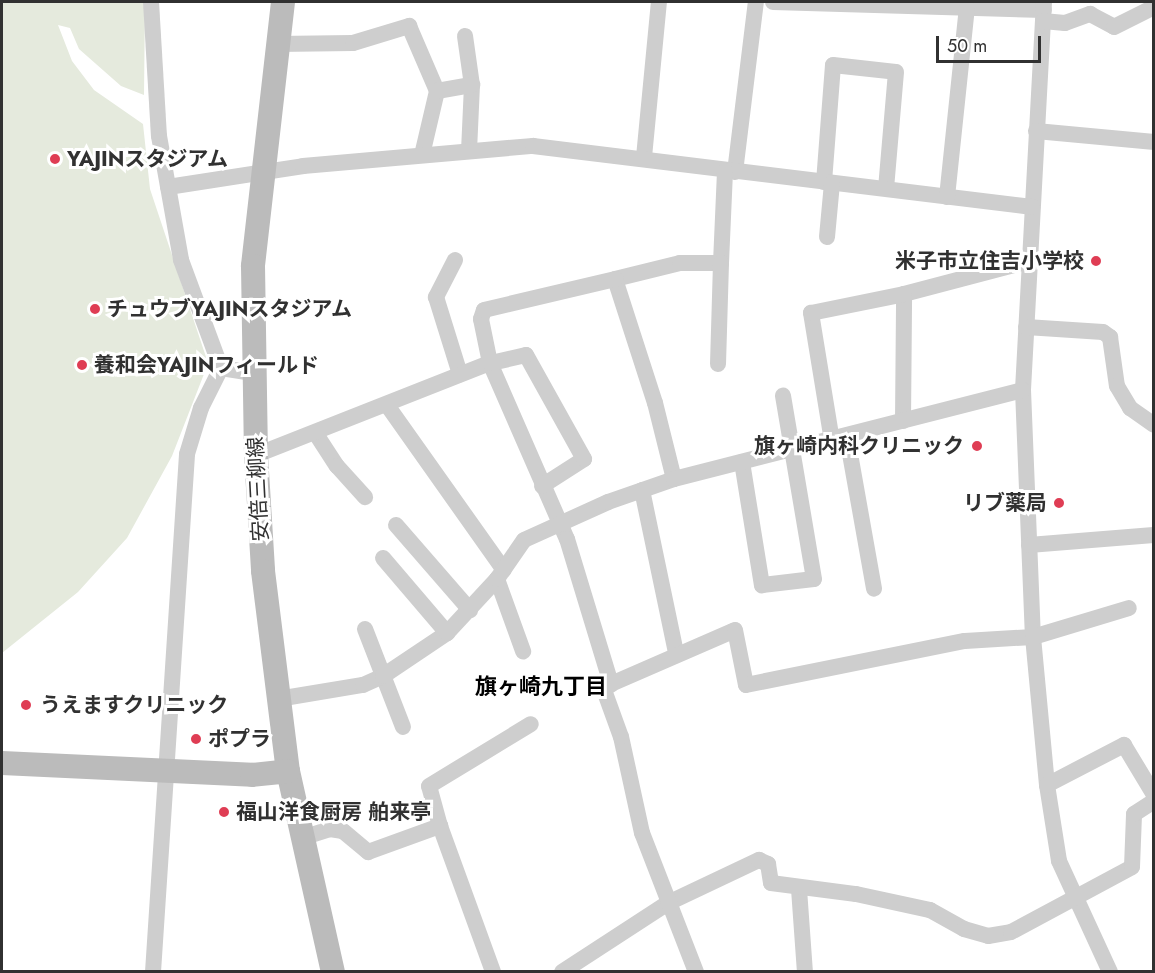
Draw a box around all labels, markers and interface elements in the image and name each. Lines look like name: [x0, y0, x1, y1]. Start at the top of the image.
scale bar: [939, 24, 1044, 62]
text: 50 m: [947, 33, 987, 59]
place label: YAJINスタジアム: [67, 146, 230, 172]
marker: YAJINスタジアム: [48, 152, 62, 166]
place label: 米子市立住吉小学校: [895, 248, 1084, 274]
marker: 米子市立住吉小学校: [1089, 254, 1103, 268]
place label: チュウブYAJINスタジアム: [107, 296, 354, 322]
marker: チュウブYAJINスタジアム: [88, 302, 102, 316]
place label: 養和会YAJINフィールド: [94, 352, 320, 378]
marker: 養和会YAJINフィールド: [75, 358, 89, 372]
place label: 旗ヶ崎内科クリニック: [754, 433, 964, 459]
street label: 安倍三柳線: [243, 436, 273, 542]
marker: 旗ヶ崎内科クリニック: [968, 437, 986, 455]
place label: リブ薬局: [963, 490, 1047, 516]
marker: リブ薬局: [1052, 496, 1066, 510]
district label: 旗ヶ崎九丁目: [475, 674, 607, 700]
place label: うえますクリニック: [40, 692, 229, 718]
marker: うえますクリニック: [17, 696, 35, 714]
place label: ポプラ: [208, 726, 271, 752]
marker: ポプラ: [189, 732, 203, 746]
place label: 福山洋食厨房 舶来亭: [236, 799, 431, 825]
marker: 福山洋食厨房 舶来亭: [217, 805, 231, 819]

